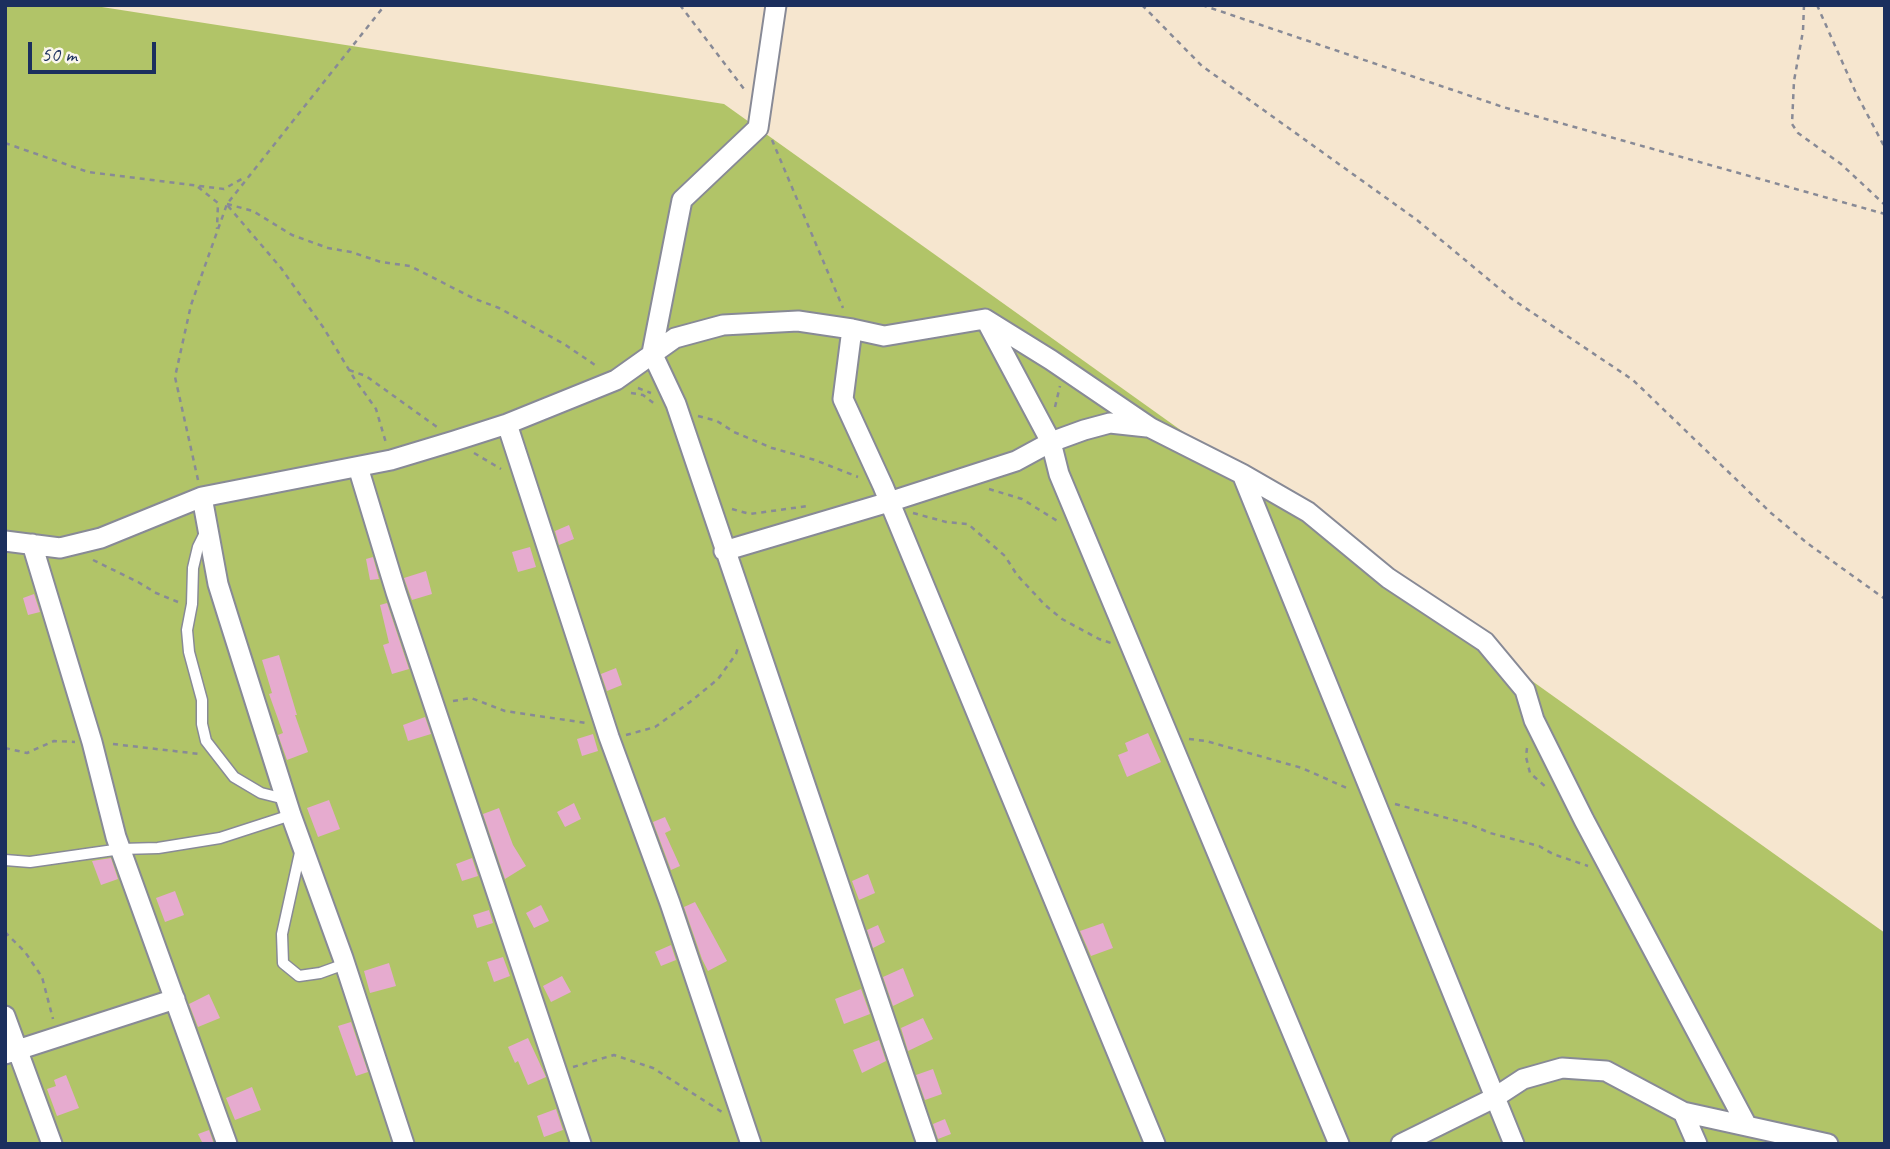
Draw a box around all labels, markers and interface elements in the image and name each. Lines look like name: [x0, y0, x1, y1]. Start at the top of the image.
scale bar: [32, 28, 159, 72]
text: 50 m: [41, 41, 77, 67]

